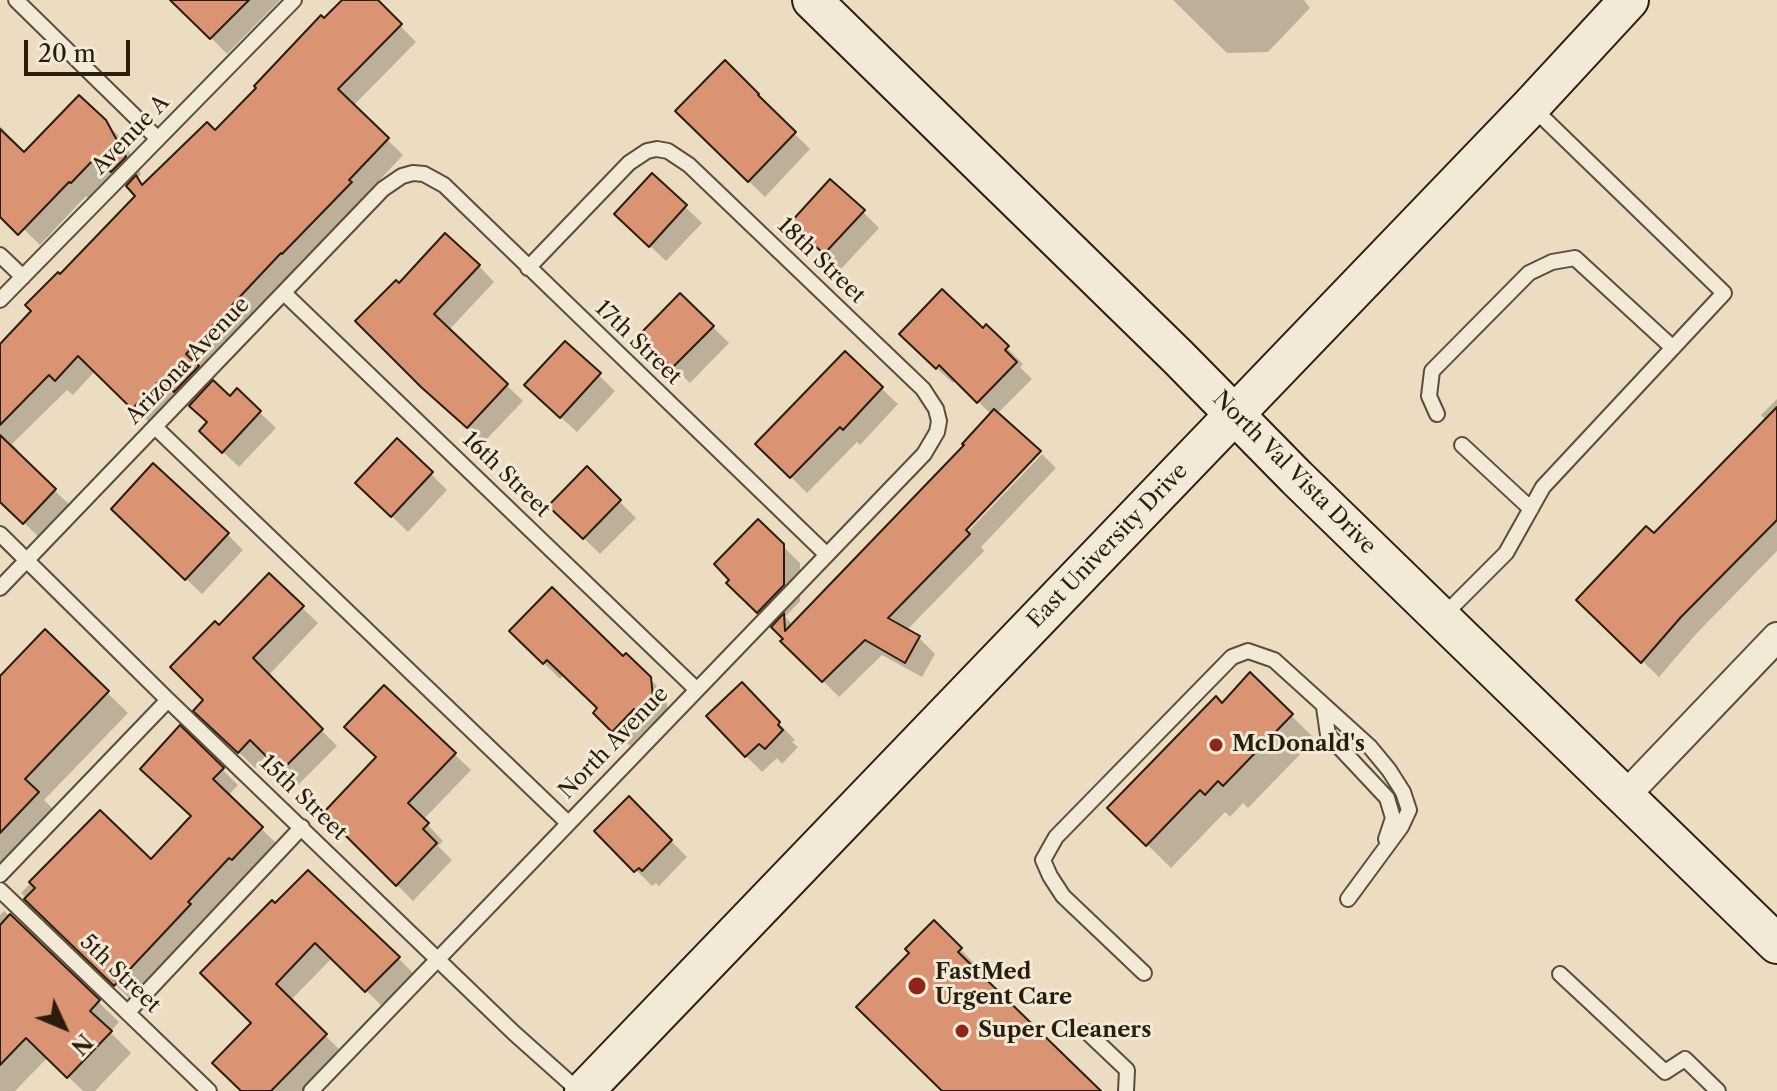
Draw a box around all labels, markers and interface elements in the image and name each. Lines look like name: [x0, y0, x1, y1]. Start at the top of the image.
scale bar: [28, 24, 134, 74]
text: 20 m: [38, 39, 96, 68]
street label: Avenue A: [87, 90, 175, 180]
street label: 18th Street: [772, 213, 870, 309]
street label: Arizona Avenue: [121, 292, 255, 430]
street label: 17th Street: [589, 295, 687, 391]
street label: North Val Vista Drive: [1207, 386, 1381, 560]
street label: 16th Street: [457, 427, 555, 523]
street label: East University Drive: [1023, 458, 1193, 634]
street label: North Avenue: [554, 681, 674, 805]
place label: McDonald's: [1232, 732, 1365, 758]
marker: McDonald's: [1207, 736, 1225, 754]
street label: 15th Street: [254, 750, 352, 846]
street label: 5th Street: [74, 929, 166, 1019]
place label: FastMed Urgent Care: [935, 960, 1072, 1012]
marker: FastMed Urgent Care: [906, 975, 928, 997]
north arrow: [24, 987, 104, 1067]
place label: Super Cleaners: [978, 1018, 1151, 1044]
marker: Super Cleaners: [953, 1022, 971, 1040]
text: N: [65, 1028, 98, 1060]

